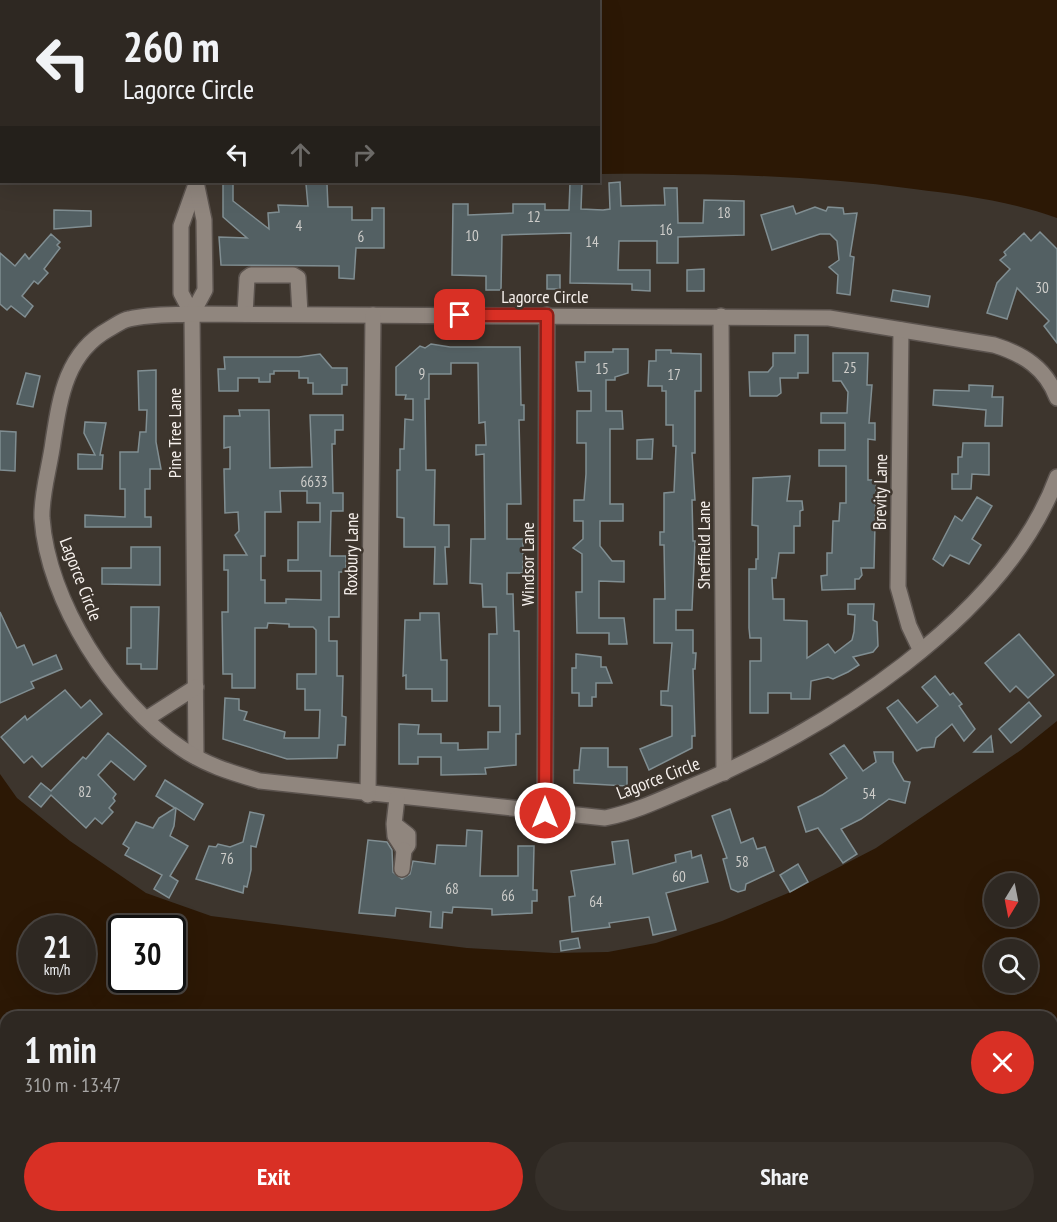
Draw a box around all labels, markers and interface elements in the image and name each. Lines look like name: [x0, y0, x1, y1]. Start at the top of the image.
text: 260 m: [123, 19, 220, 74]
icon: left: [24, 24, 102, 102]
text: Lagorce Circle: [123, 72, 254, 106]
icon: left: [221, 138, 254, 171]
icon: ahead: [284, 138, 317, 171]
icon: right: [347, 138, 380, 171]
house number: 18: [717, 203, 731, 222]
house number: 12: [527, 207, 541, 226]
house number: 4: [296, 216, 303, 235]
house number: 16: [659, 220, 673, 239]
house number: 10: [465, 226, 479, 245]
house number: 6: [358, 227, 365, 246]
house number: 14: [585, 232, 599, 251]
house number: 30: [1035, 278, 1049, 297]
street label: Lagorce Circle: [501, 285, 589, 308]
pin: [434, 289, 485, 340]
icon: arrive: [443, 298, 476, 331]
house number: 25: [843, 358, 857, 377]
house number: 15: [595, 359, 609, 378]
house number: 9: [419, 364, 425, 383]
house number: 17: [667, 365, 681, 384]
street label: Pine Tree Lane: [163, 388, 186, 478]
street label: Brevity Lane: [868, 454, 892, 530]
house number: 6633: [300, 472, 328, 491]
street label: Sheffield Lane: [692, 501, 715, 589]
street label: Roxbury Lane: [339, 512, 363, 596]
street label: Windsor Lane: [516, 522, 539, 606]
street label: Lagorce Circle: [55, 534, 107, 624]
street label: Lagorce Circle: [613, 752, 703, 804]
position arrow: [513, 781, 577, 845]
house number: 82: [78, 782, 92, 801]
house number: 54: [862, 784, 876, 803]
house number: 76: [220, 849, 234, 868]
house number: 58: [735, 852, 749, 871]
house number: 60: [672, 867, 686, 886]
north arrow: [984, 873, 1038, 927]
map controls: [984, 873, 1038, 993]
house number: 68: [445, 879, 459, 898]
house number: 66: [501, 886, 515, 905]
house number: 64: [589, 892, 603, 911]
speed limit sign: 30: [108, 915, 186, 993]
text: 21: [43, 927, 71, 966]
button: search: [984, 939, 1038, 993]
text: km/h: [44, 960, 70, 979]
text: 1 min: [24, 1026, 97, 1073]
button: close: [971, 1031, 1034, 1094]
text: 310 m · 13:47: [24, 1072, 121, 1098]
button: Exit: [24, 1142, 523, 1211]
button: Share: [535, 1142, 1034, 1211]

